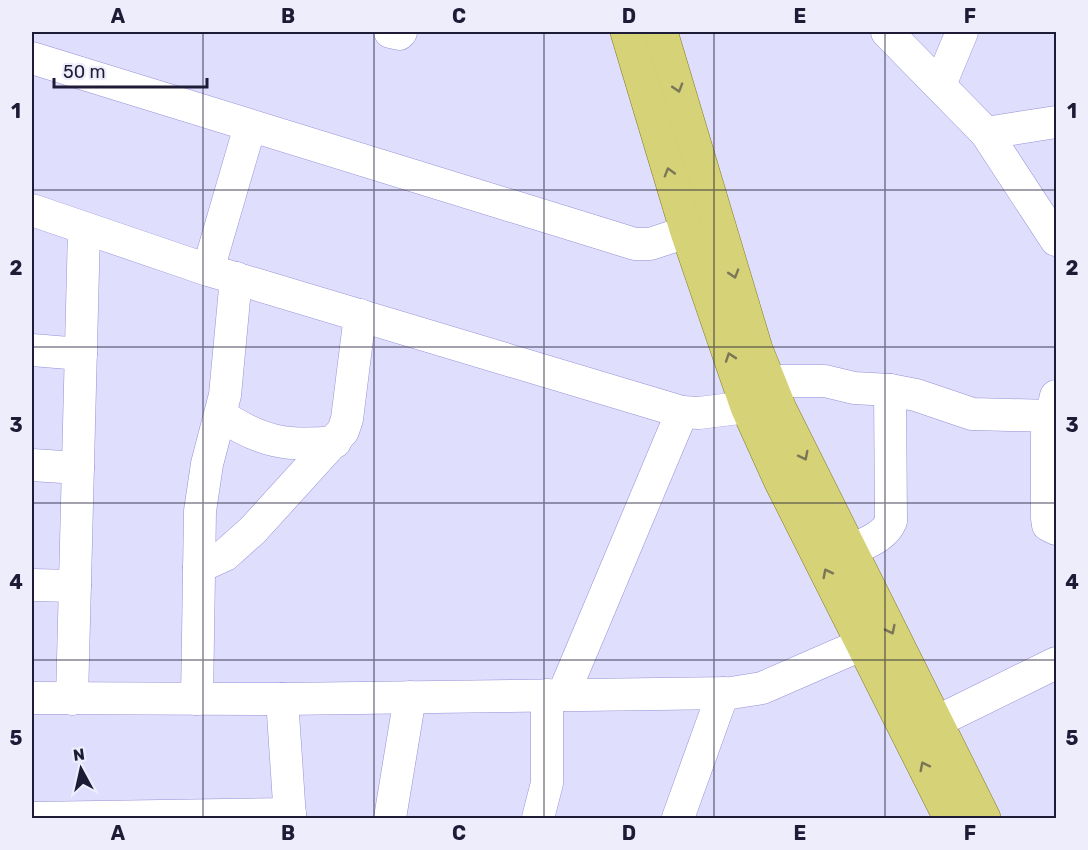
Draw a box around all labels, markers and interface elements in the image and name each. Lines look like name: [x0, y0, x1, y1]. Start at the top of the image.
text: A: [111, 4, 126, 28]
text: B: [281, 4, 295, 28]
text: C: [452, 4, 466, 28]
text: D: [622, 4, 636, 28]
text: E: [794, 4, 806, 28]
text: F: [964, 4, 976, 28]
scale bar: [54, 51, 207, 89]
text: 50 m: [63, 61, 106, 83]
one-way arrow: [671, 82, 683, 92]
text: 1: [11, 99, 21, 123]
text: 1: [1067, 99, 1077, 123]
one-way arrow: [664, 167, 676, 178]
text: 2: [10, 256, 23, 280]
text: 2: [1066, 256, 1079, 280]
one-way arrow: [727, 268, 739, 279]
one-way arrow: [725, 352, 737, 363]
text: 3: [9, 413, 23, 437]
text: 3: [1065, 413, 1079, 437]
one-way arrow: [797, 449, 808, 460]
one-way arrow: [823, 569, 834, 580]
text: 4: [9, 570, 23, 594]
text: 4: [1065, 570, 1079, 594]
one-way arrow: [883, 624, 895, 635]
text: 5: [10, 726, 23, 750]
text: 5: [1066, 726, 1079, 750]
north arrow: [51, 739, 111, 799]
text: N: [72, 744, 86, 765]
one-way arrow: [920, 762, 931, 773]
text: A: [111, 821, 126, 845]
text: B: [281, 821, 295, 845]
text: C: [452, 821, 466, 845]
text: D: [622, 821, 636, 845]
text: E: [794, 821, 806, 845]
text: F: [964, 821, 976, 845]

